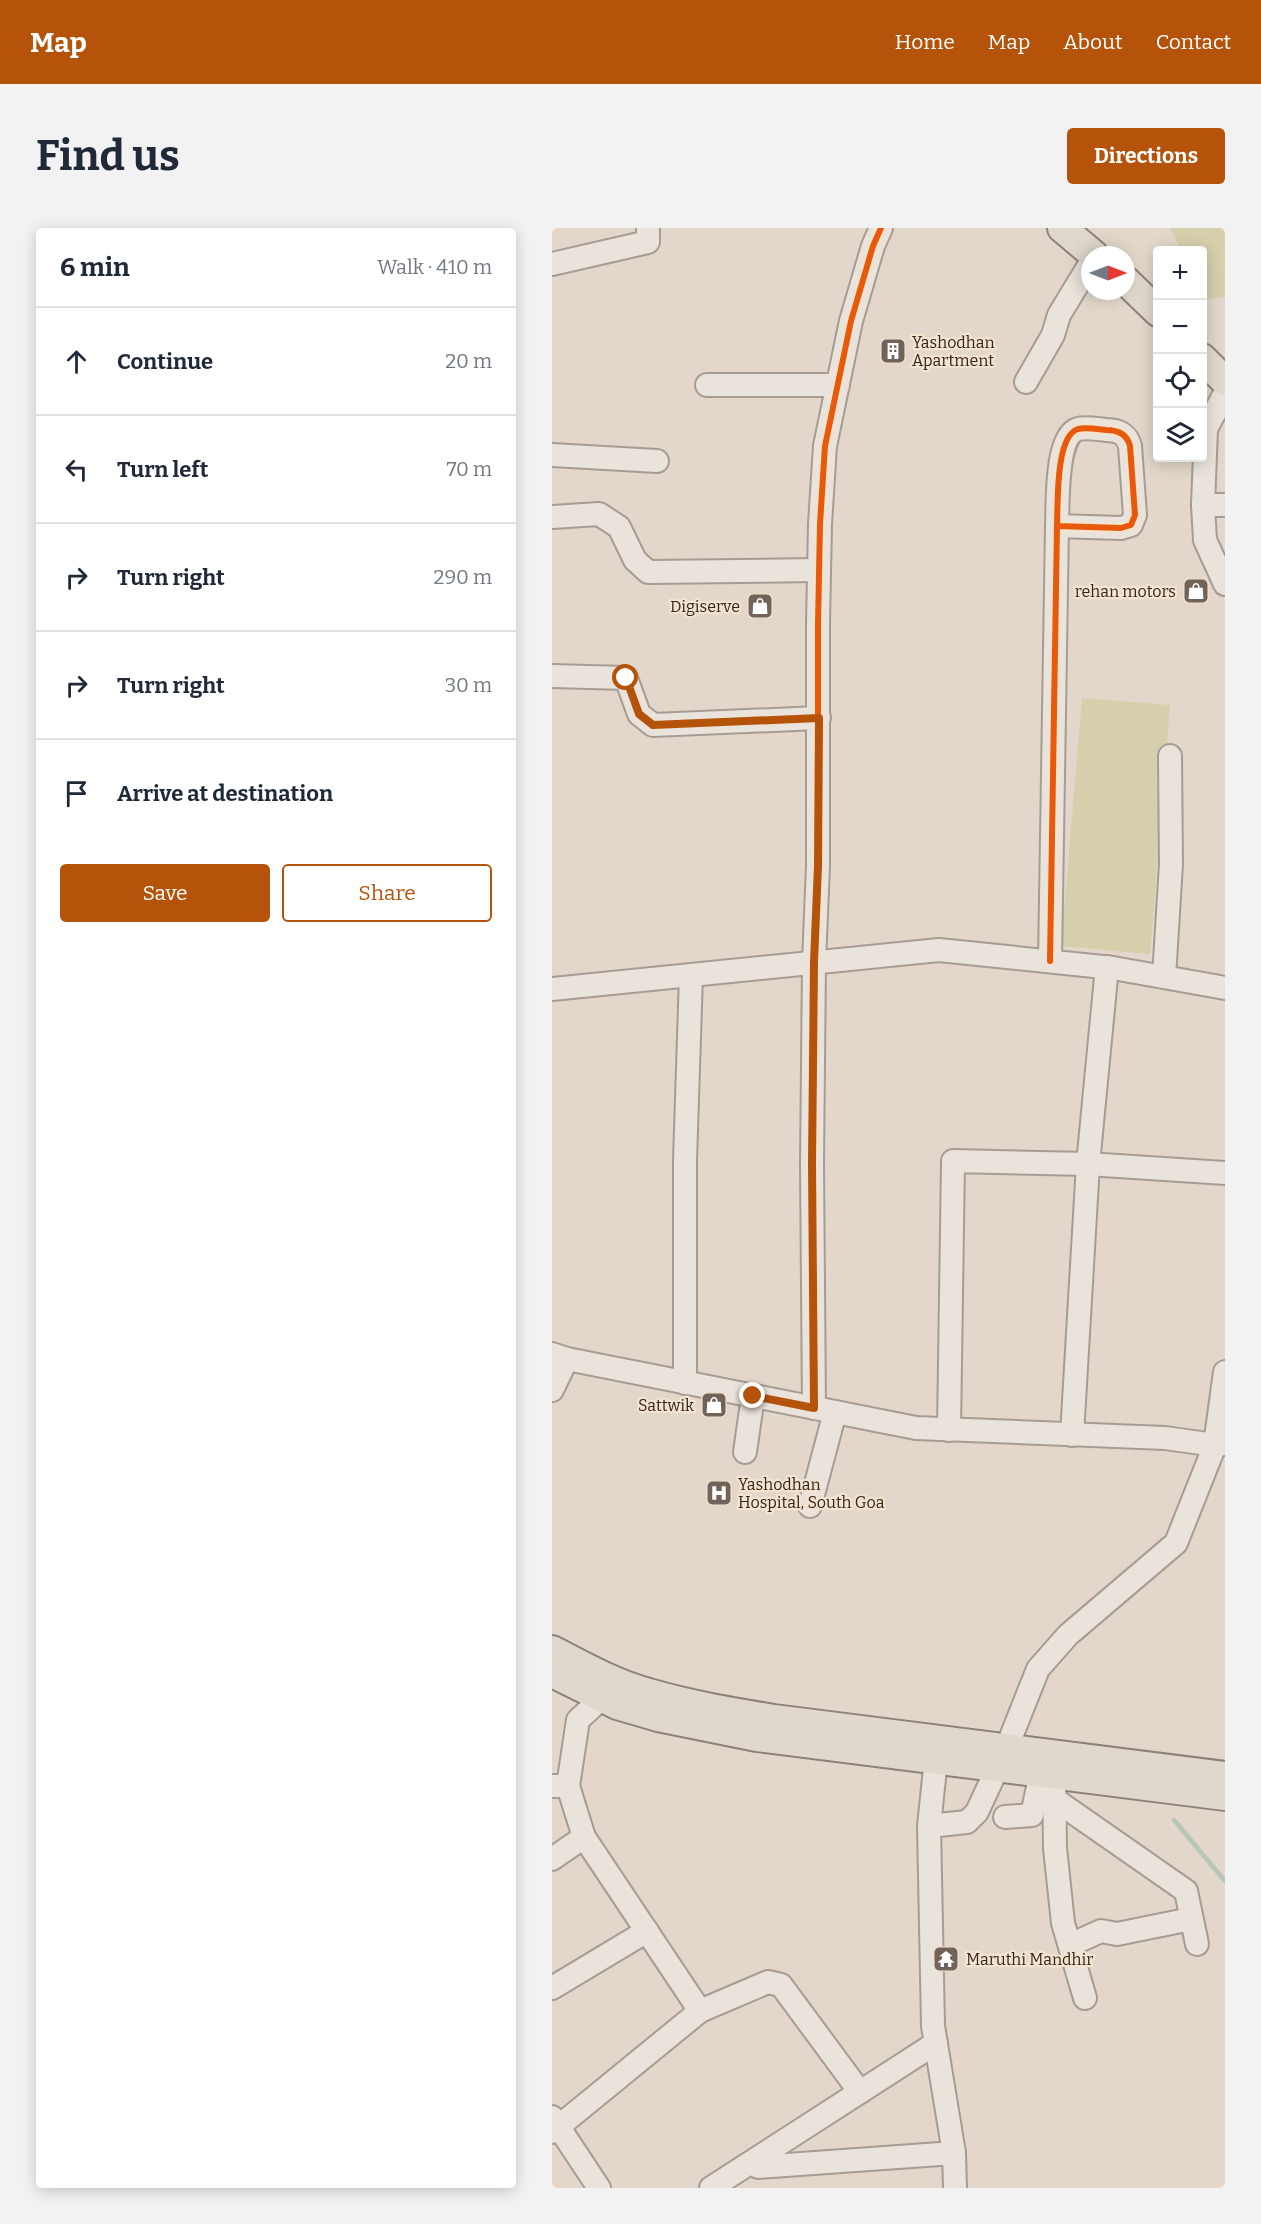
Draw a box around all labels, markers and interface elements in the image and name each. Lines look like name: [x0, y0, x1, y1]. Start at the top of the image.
text: Map: [30, 26, 87, 59]
text: Home: [895, 29, 955, 55]
text: Map: [988, 29, 1030, 55]
text: About: [1063, 29, 1123, 55]
text: Contact: [1156, 29, 1231, 55]
button: Directions: [1067, 128, 1225, 184]
text: Find us: [36, 131, 180, 181]
north arrow: [1081, 246, 1135, 300]
map controls: [1153, 246, 1207, 462]
button: +: [1153, 246, 1207, 300]
text: 6 min: [60, 252, 130, 283]
text: Walk · 410 m: [377, 255, 492, 279]
button: −: [1153, 300, 1207, 354]
place label: Yashodhan Apartment: [912, 333, 995, 370]
building icon: Yashodhan Apartment: [878, 336, 908, 366]
icon: ahead: [60, 345, 93, 378]
text: Continue: [117, 348, 213, 375]
text: 20 m: [445, 349, 492, 373]
button: locate: [1153, 354, 1207, 408]
button: layers: [1153, 408, 1207, 462]
icon: left: [60, 453, 93, 486]
text: Turn left: [117, 456, 209, 483]
text: 70 m: [446, 457, 492, 481]
icon: right: [60, 561, 93, 594]
text: Turn right: [117, 564, 225, 591]
text: 290 m: [434, 565, 492, 589]
shop icon: rehan motors: [1181, 576, 1211, 606]
place label: rehan motors: [1075, 582, 1176, 601]
shop icon: Digiserve: [745, 591, 775, 621]
place label: Digiserve: [670, 597, 740, 616]
route start: [612, 664, 638, 690]
icon: right: [60, 669, 93, 702]
text: Turn right: [117, 672, 225, 699]
text: 30 m: [445, 673, 492, 697]
icon: arrive: [60, 777, 93, 810]
text: Arrive at destination: [117, 780, 333, 807]
button: Save: [60, 864, 270, 922]
button: Share: [282, 864, 492, 922]
route end: [739, 1382, 765, 1408]
shop icon: Sattwik: [699, 1390, 729, 1420]
place label: Sattwik: [638, 1396, 694, 1415]
place label: Yashodhan Hospital, South Goa: [738, 1475, 885, 1512]
hospital icon: Yashodhan Hospital, South Goa: [704, 1478, 734, 1508]
temple icon: Maruthi Mandhir: [931, 1944, 961, 1974]
place label: Maruthi Mandhir: [966, 1950, 1093, 1969]

